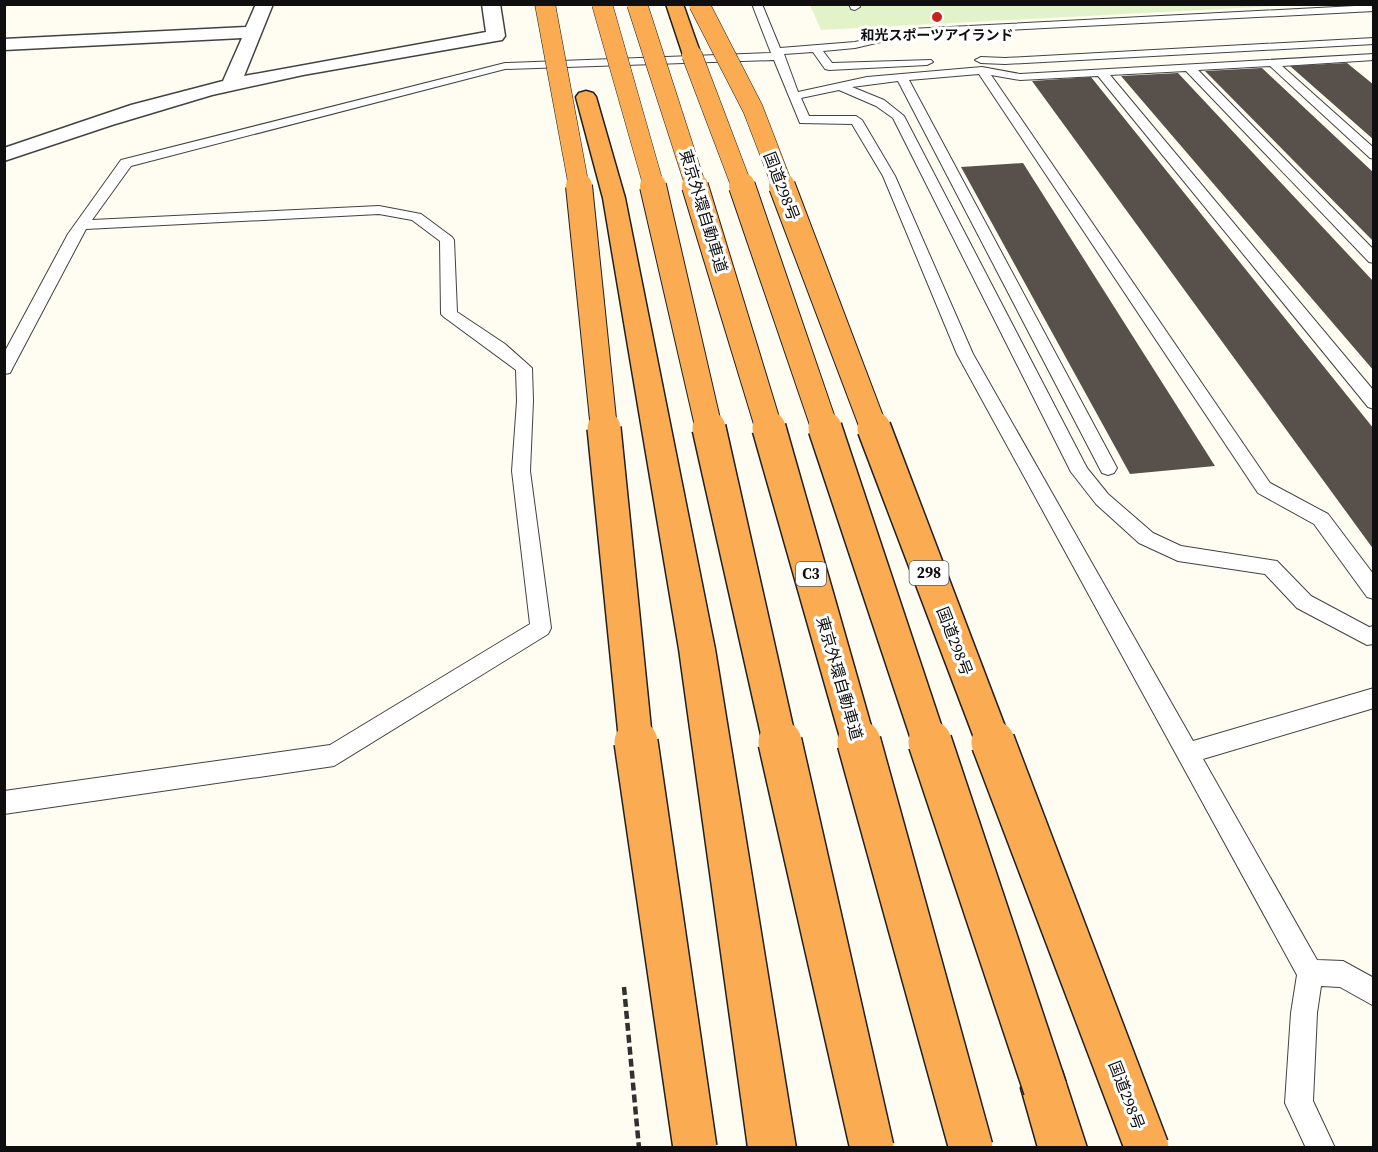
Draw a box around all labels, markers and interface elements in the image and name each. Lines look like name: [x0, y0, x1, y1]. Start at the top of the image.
marker: 和光スポーツアイランド: [930, 10, 944, 24]
place label: 和光スポーツアイランド: [860, 25, 1014, 45]
street label: 東京外環自動車道: [675, 147, 733, 275]
street label: 国道298号: [759, 148, 805, 224]
road number: 298: [910, 561, 948, 585]
road number: C3: [796, 562, 826, 586]
street label: 国道298号: [932, 603, 978, 679]
street label: 東京外環自動車道: [812, 613, 868, 743]
street label: 国道298号: [1104, 1057, 1150, 1133]

